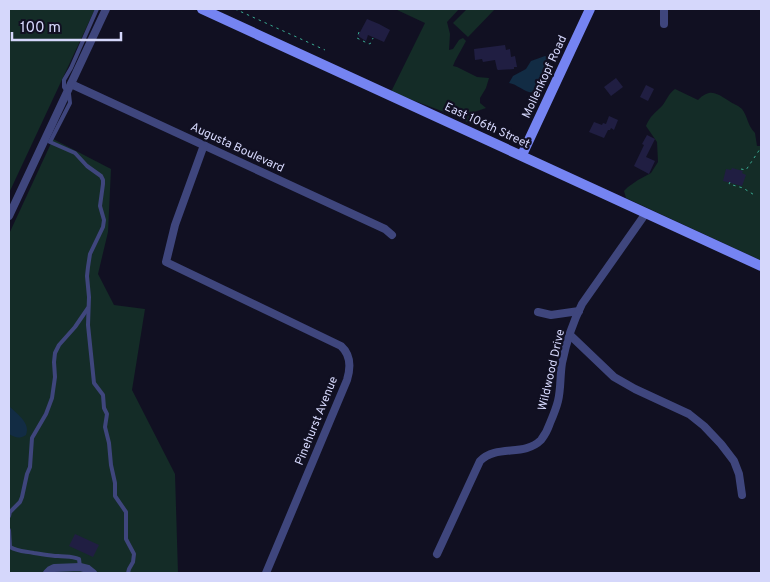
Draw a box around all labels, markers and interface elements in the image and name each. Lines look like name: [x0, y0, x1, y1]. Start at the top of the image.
scale bar: [12, 10, 121, 42]
text: 100 m: [20, 19, 61, 38]
street label: Mollenkopf Road: [519, 33, 571, 121]
street label: East 106th Street: [442, 99, 532, 153]
street label: Augusta Boulevard: [188, 119, 286, 177]
street label: Wildwood Drive: [535, 328, 569, 412]
street label: Pinehurst Avenue: [292, 374, 342, 468]

